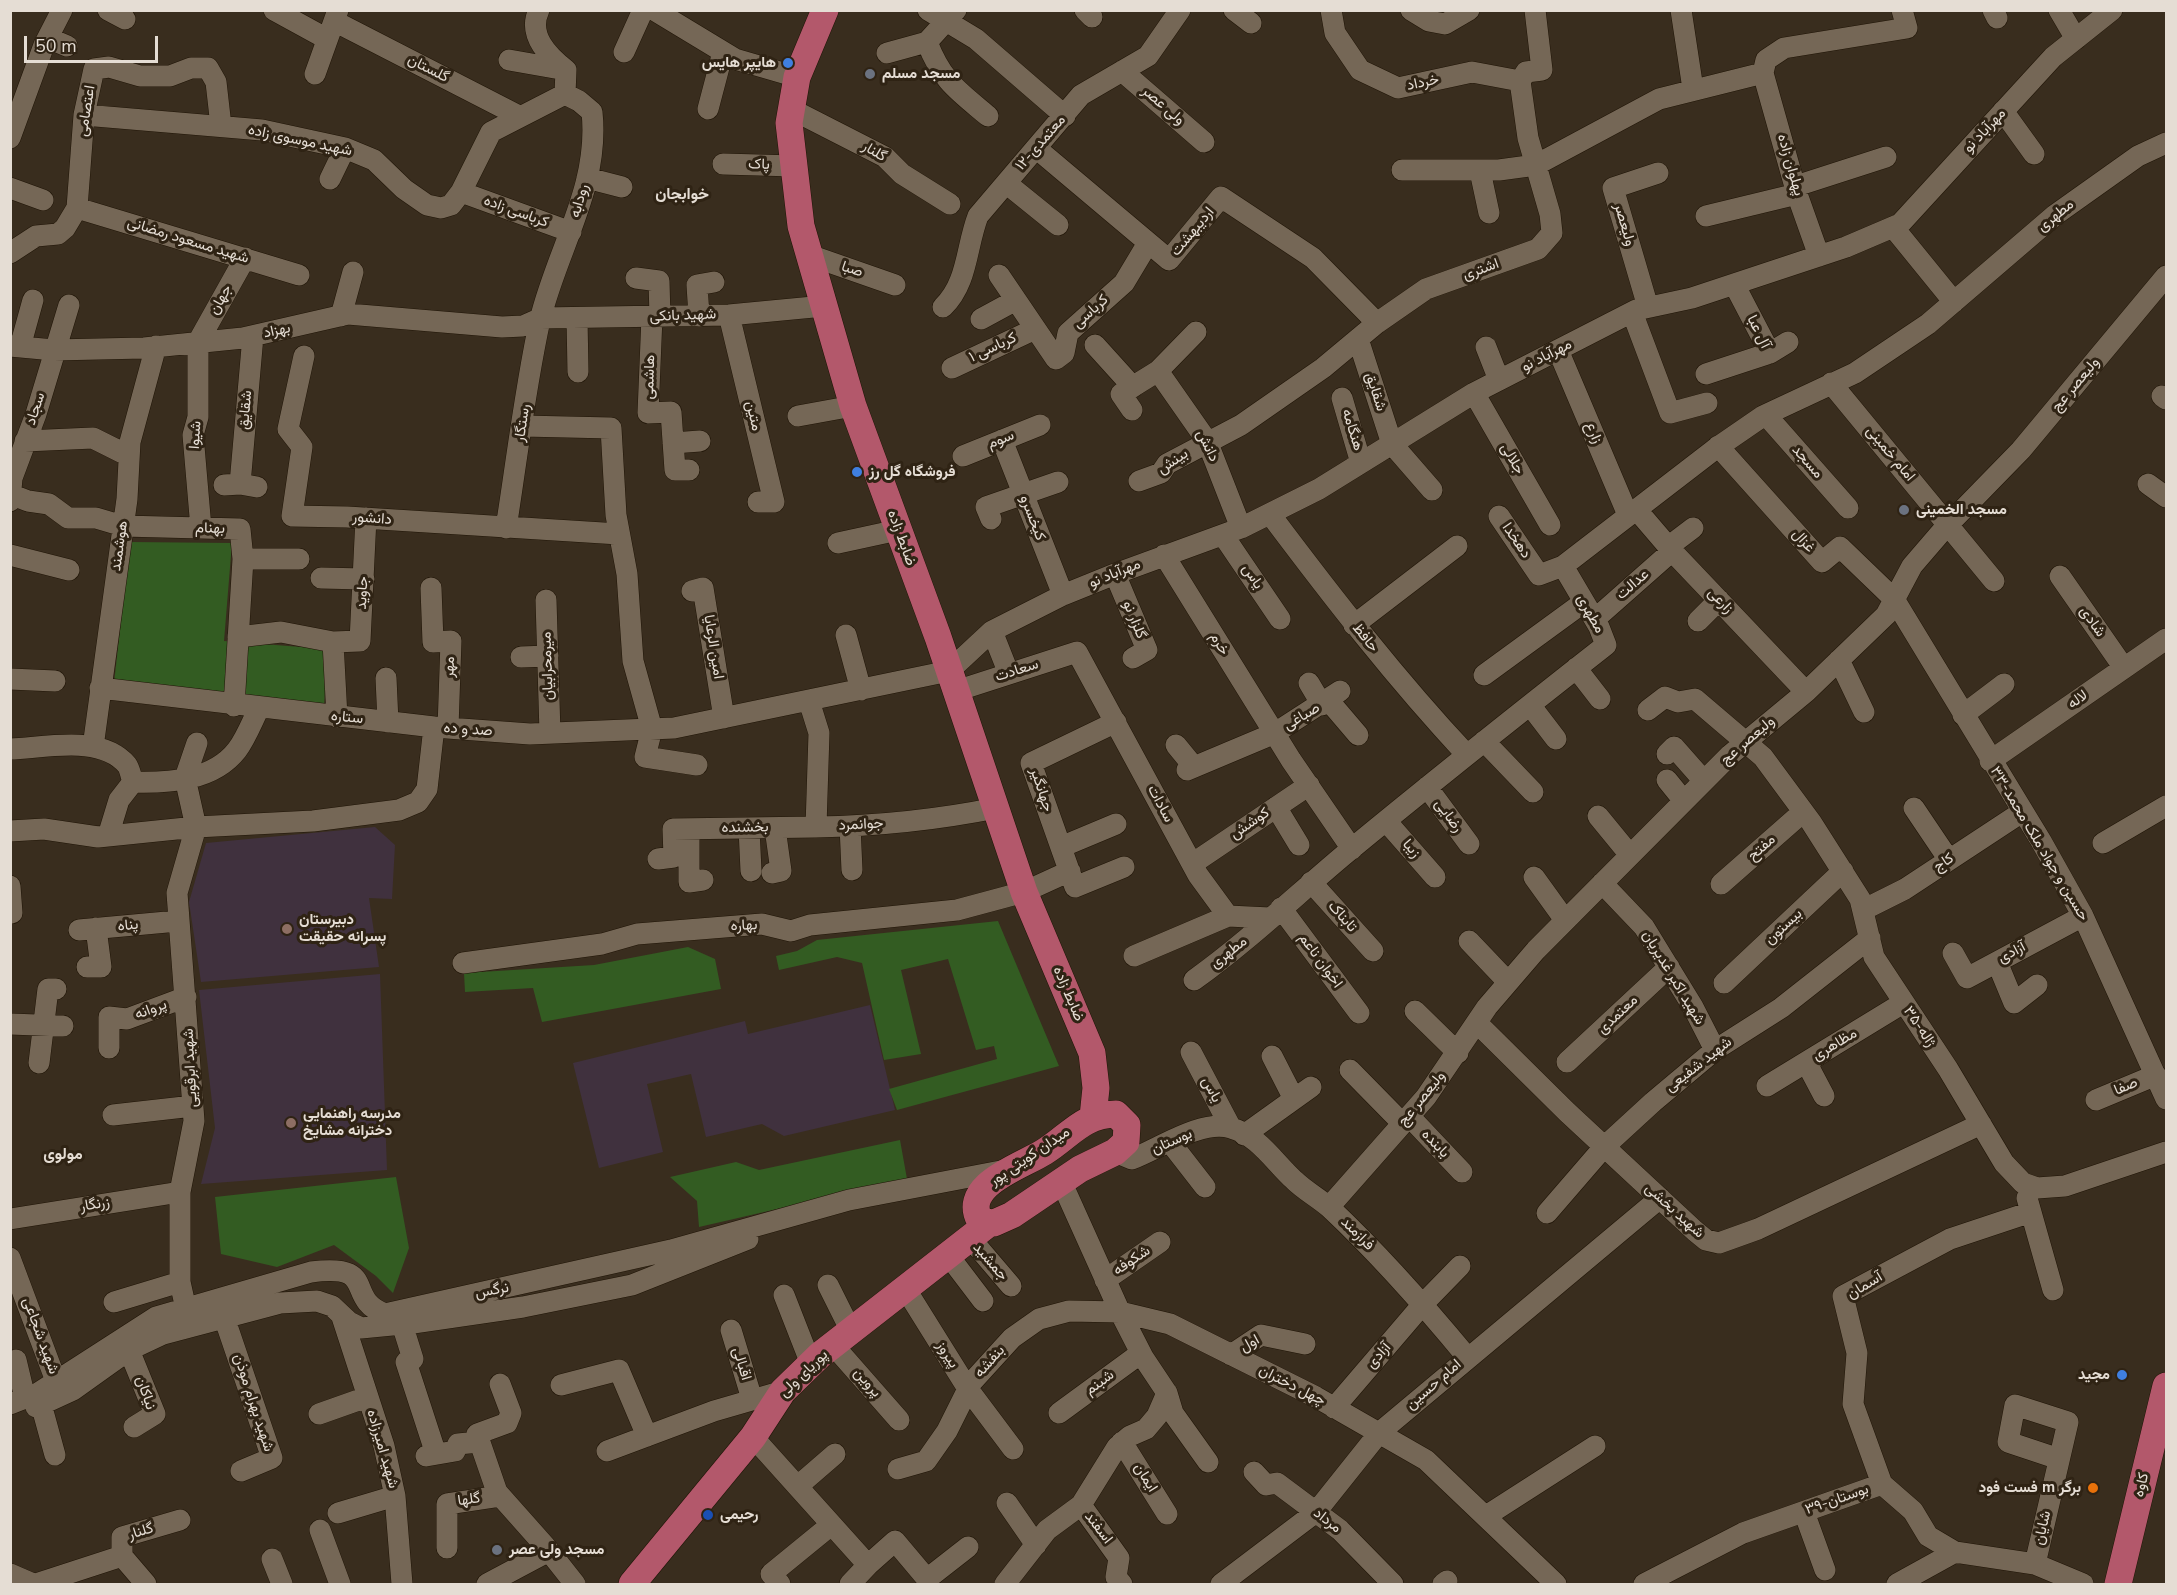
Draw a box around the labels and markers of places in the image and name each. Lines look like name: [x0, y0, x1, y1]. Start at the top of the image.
place label: هایپر هایس: [702, 54, 776, 72]
marker: هایپر هایس: [781, 56, 795, 70]
place label: مسجد مسلم: [882, 65, 960, 83]
marker: مسجد مسلم: [863, 67, 877, 81]
place label: فروشگاه گل رز: [869, 463, 955, 481]
marker: فروشگاه گل رز: [850, 465, 864, 479]
place label: مسجد الخمینی: [1916, 501, 2007, 519]
marker: مسجد الخمینی: [1897, 503, 1911, 517]
place label: دبیرستان پسرانه حقیقت: [299, 911, 386, 946]
marker: دبیرستان پسرانه حقیقت: [280, 922, 294, 936]
place label: مدرسه راهنمایی دخترانه مشایخ: [303, 1105, 401, 1140]
marker: مدرسه راهنمایی دخترانه مشایخ: [284, 1116, 298, 1130]
place label: مجید: [2078, 1366, 2110, 1384]
marker: مجید: [2115, 1368, 2129, 1382]
place label: فست فود m برگر: [1979, 1479, 2081, 1497]
marker: فست فود m برگر: [2086, 1481, 2100, 1495]
place label: رحیمی: [720, 1506, 759, 1524]
marker: رحیمی: [701, 1508, 715, 1522]
place label: مسجد ولی عصر: [509, 1541, 604, 1559]
marker: مسجد ولی عصر: [490, 1543, 504, 1557]

